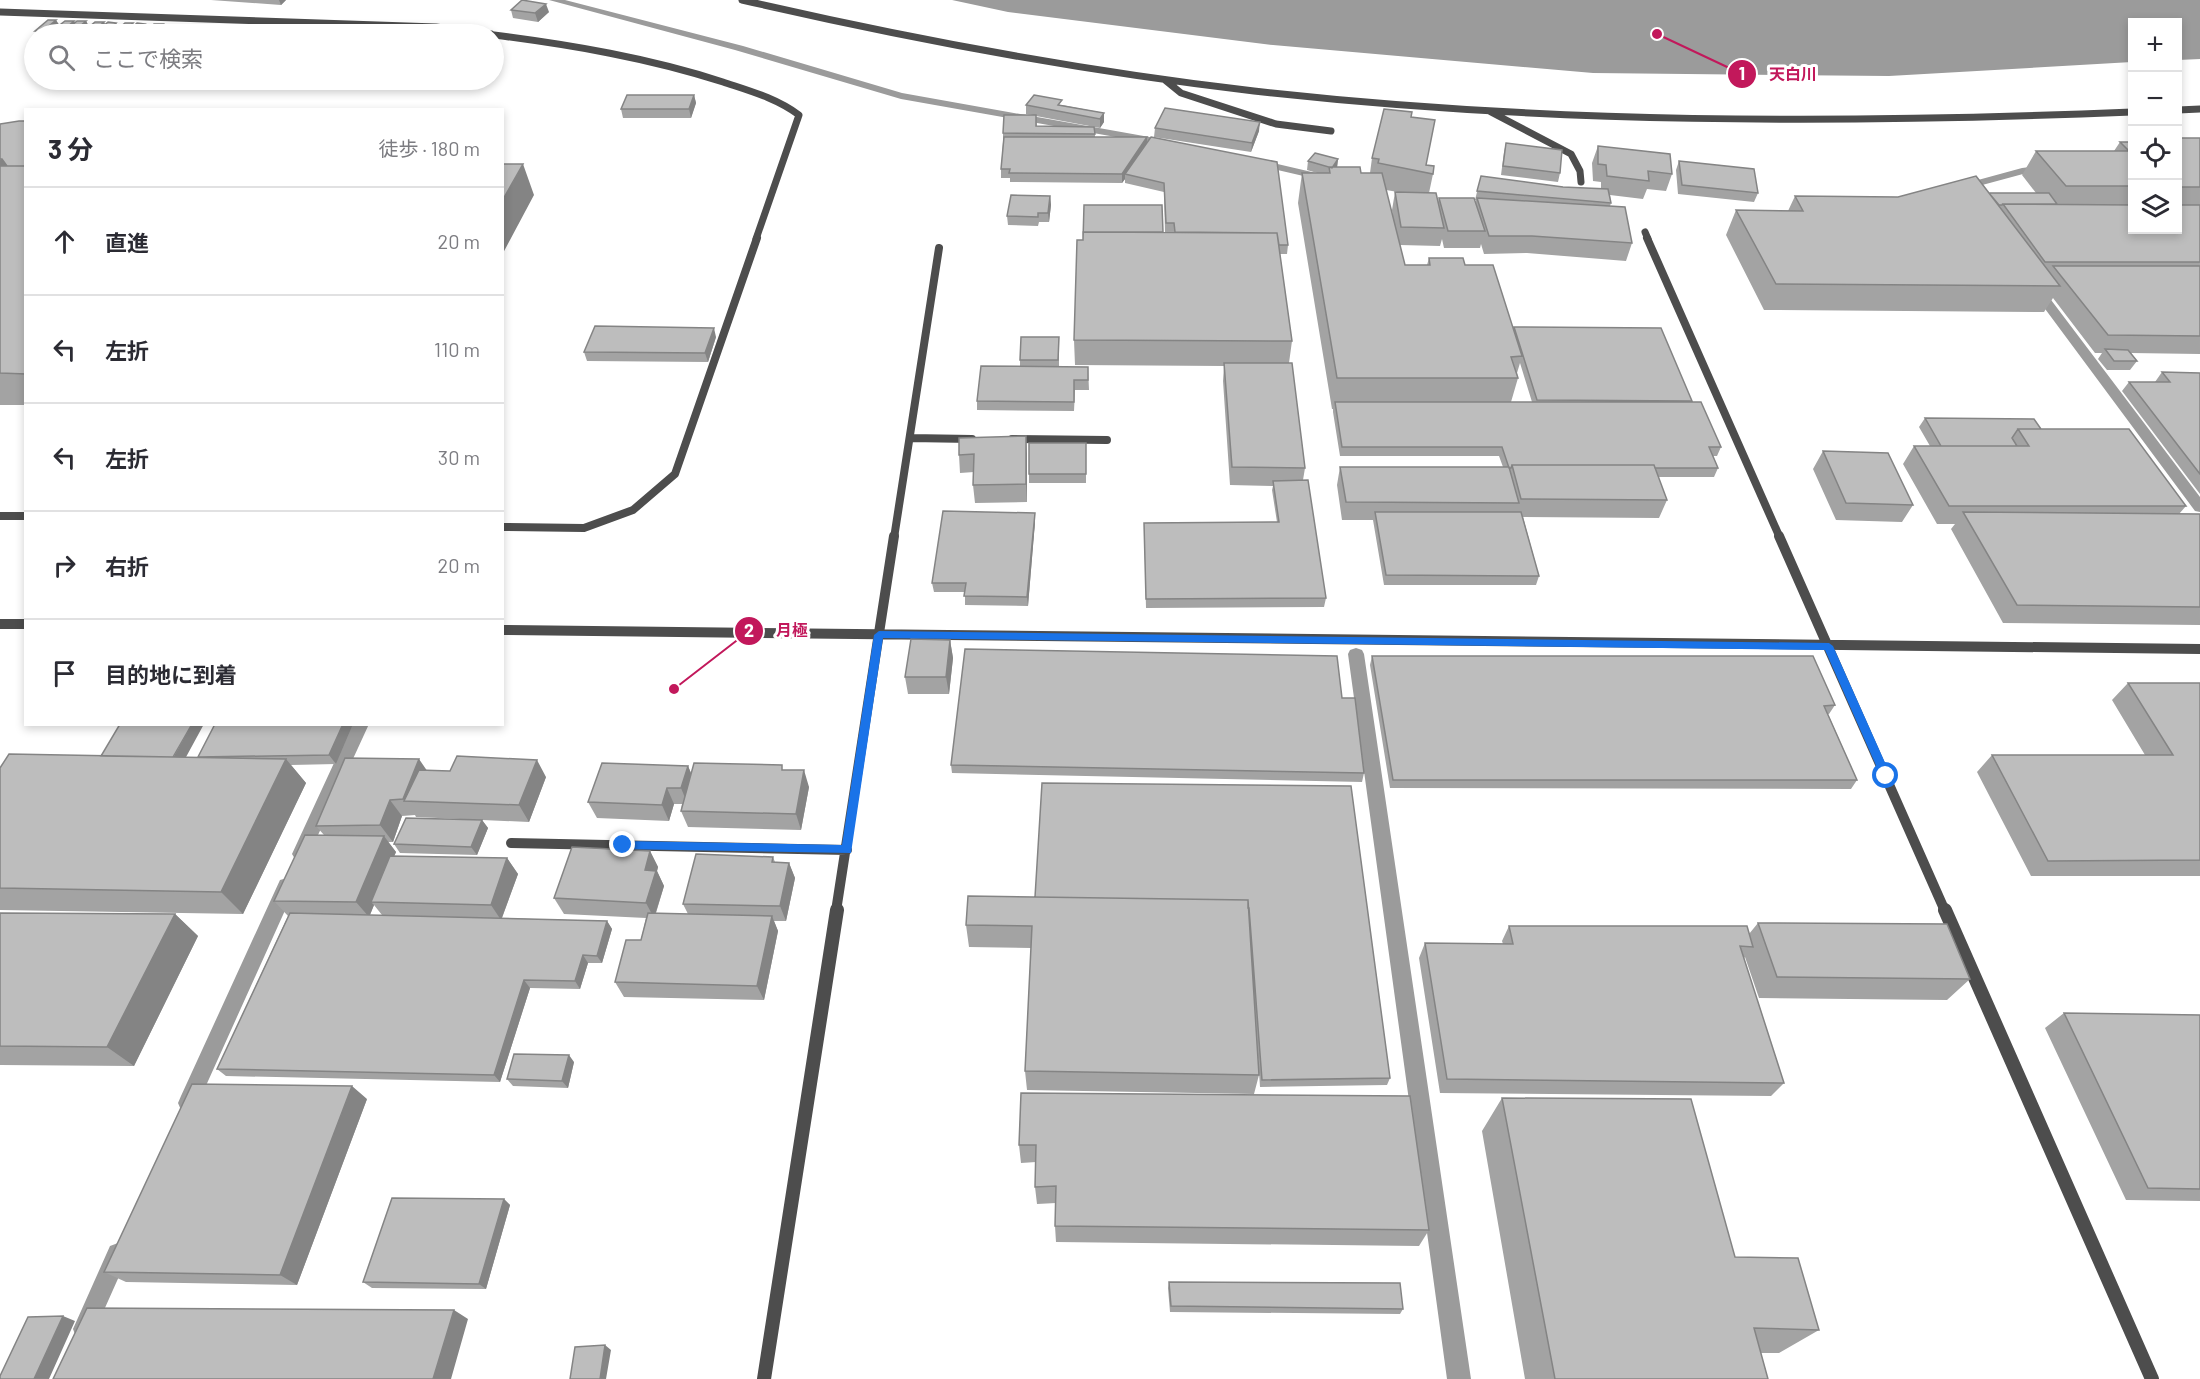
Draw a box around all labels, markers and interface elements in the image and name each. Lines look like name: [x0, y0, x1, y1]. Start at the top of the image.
map controls: [2128, 18, 2182, 234]
button: +: [2128, 18, 2182, 72]
search box: [24, 24, 504, 90]
icon: search: [45, 41, 78, 74]
text: ここで検索: [93, 45, 203, 71]
callout: 天白川: [1727, 57, 1829, 91]
text: 1: [1739, 62, 1745, 84]
text: 天白川: [1769, 64, 1817, 83]
button: −: [2128, 72, 2182, 126]
button: locate: [2128, 126, 2182, 180]
text: 3 分: [48, 133, 93, 164]
text: 徒歩 · 180 m: [379, 136, 480, 160]
button: layers: [2128, 180, 2182, 234]
icon: ahead: [48, 225, 81, 258]
text: 直進: [105, 229, 149, 255]
text: 20 m: [437, 229, 480, 253]
icon: left: [48, 333, 81, 366]
text: 左折: [105, 337, 149, 363]
text: 110 m: [434, 337, 480, 361]
icon: left: [48, 441, 81, 474]
text: 左折: [105, 445, 149, 471]
text: 30 m: [438, 445, 480, 469]
icon: right: [48, 549, 81, 582]
text: 右折: [105, 553, 149, 579]
text: 20 m: [437, 553, 480, 577]
callout: 月極: [734, 614, 820, 648]
text: 2: [744, 619, 754, 641]
text: 月極: [776, 620, 808, 639]
icon: arrive: [48, 657, 81, 690]
text: 目的地に到着: [105, 661, 237, 687]
route start: [1872, 762, 1898, 788]
route end: [609, 831, 635, 857]

